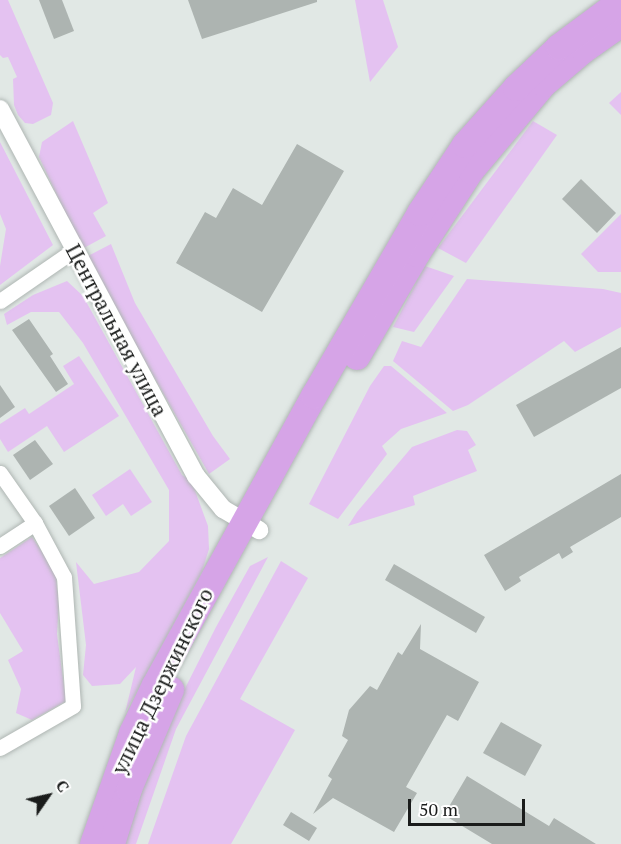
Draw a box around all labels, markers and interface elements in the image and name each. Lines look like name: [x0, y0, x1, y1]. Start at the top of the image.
street label: Центральная улица: [61, 240, 173, 420]
street label: улица Дзержинского: [106, 584, 218, 778]
north arrow: [18, 766, 78, 826]
text: С: [51, 775, 75, 796]
scale bar: [411, 787, 528, 825]
text: 50 m: [419, 797, 458, 821]

